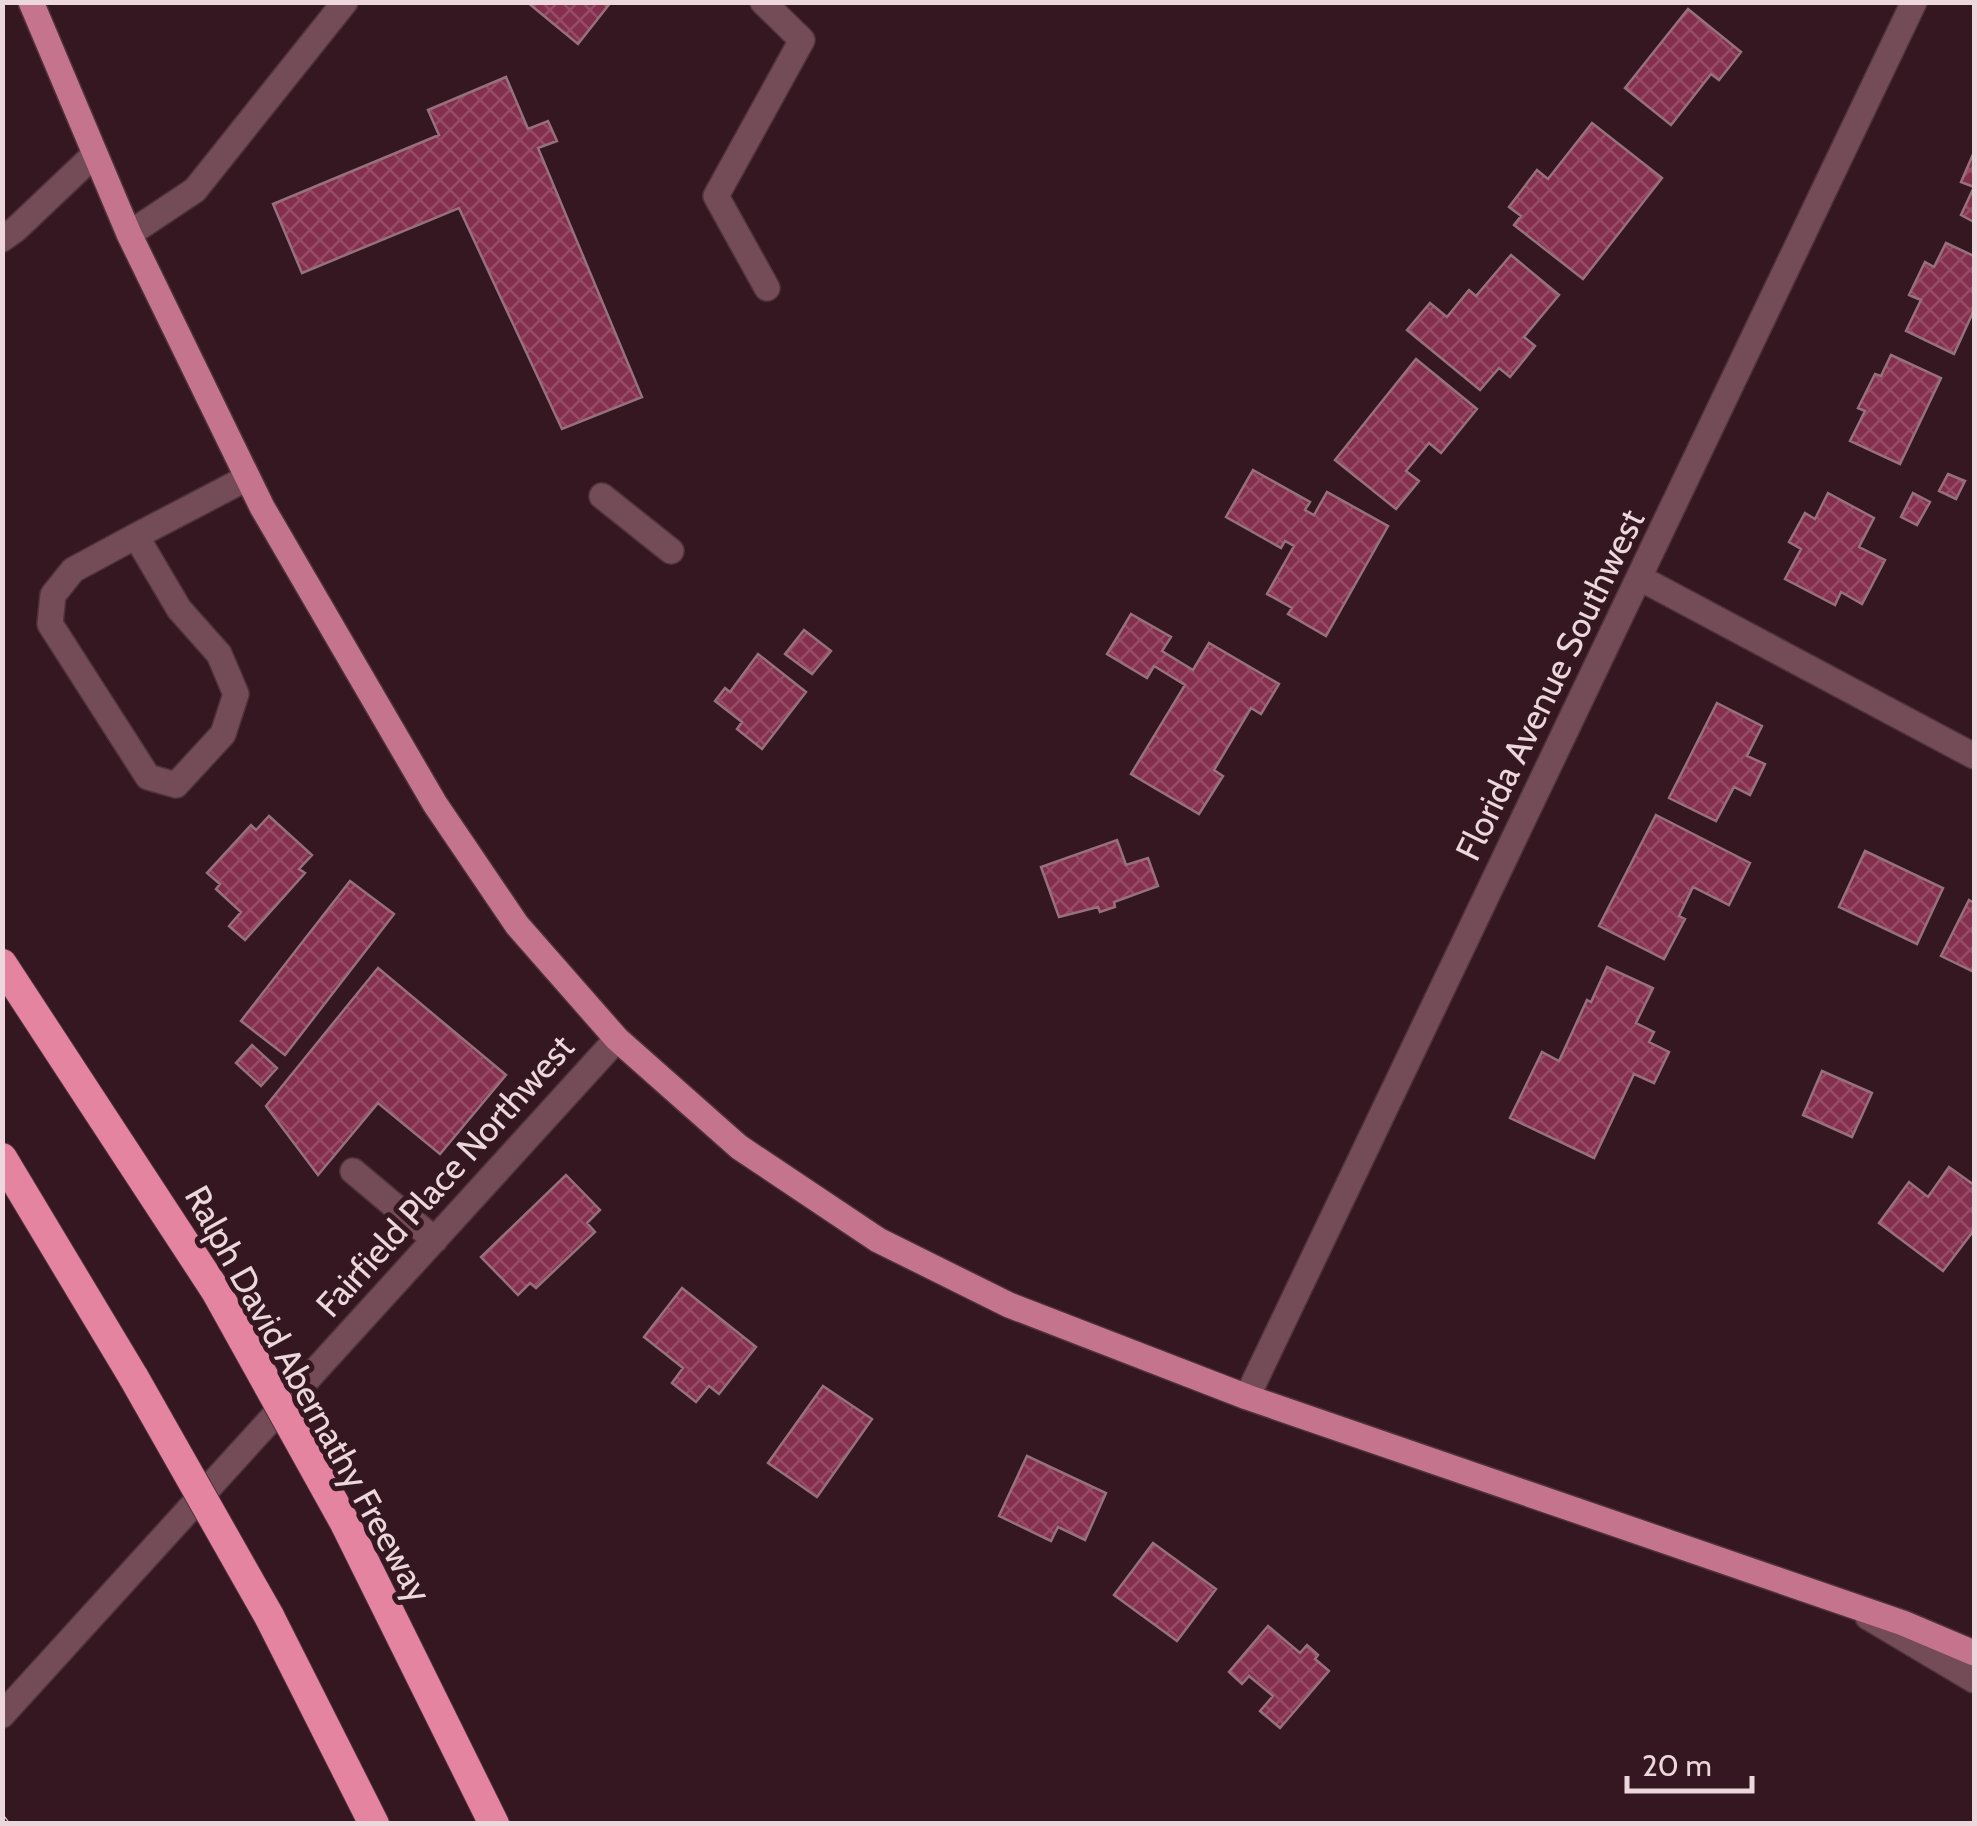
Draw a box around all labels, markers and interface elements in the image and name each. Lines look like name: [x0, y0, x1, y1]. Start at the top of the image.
street label: Florida Avenue Southwest: [1446, 502, 1653, 867]
street label: Fairfield Place Northwest: [307, 1026, 583, 1326]
street label: Ralph David Abernathy Freeway: [176, 1178, 441, 1610]
scale bar: [1627, 1731, 1752, 1793]
text: 20 m: [1642, 1747, 1712, 1784]

